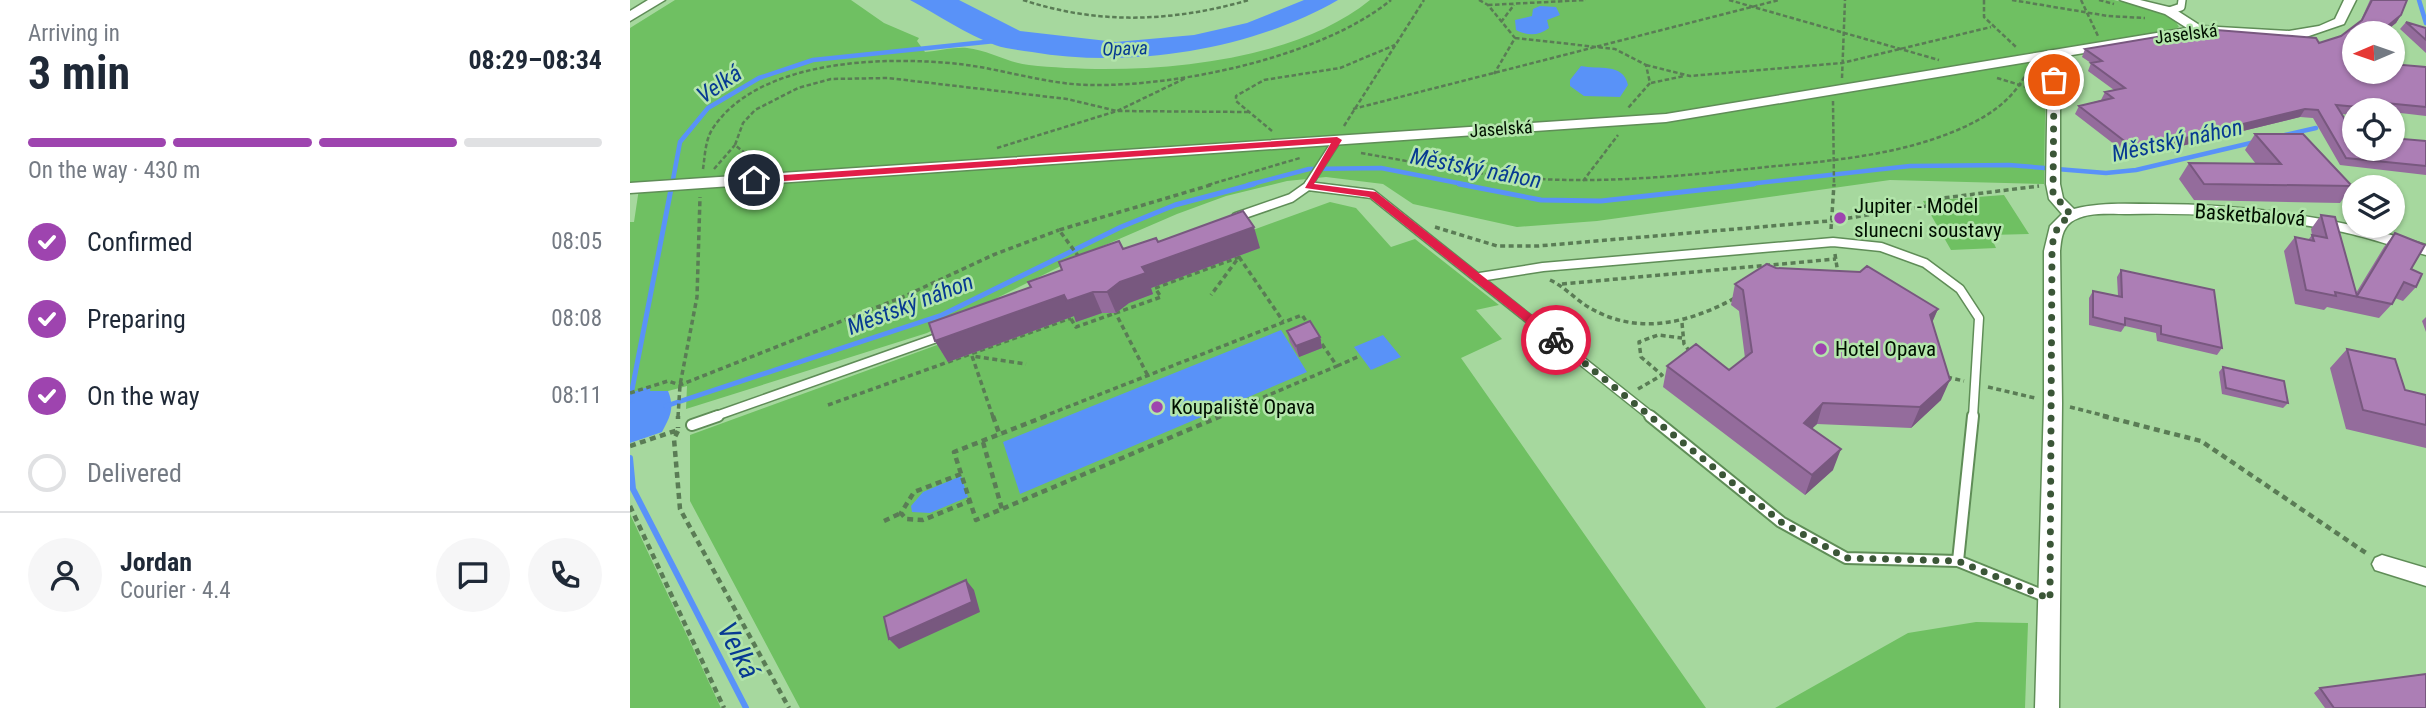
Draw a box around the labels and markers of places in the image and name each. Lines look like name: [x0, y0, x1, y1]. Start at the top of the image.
pin: [2024, 50, 2084, 110]
pin: [724, 150, 784, 210]
place label: Jupiter - Model slunecni soustavy: [1854, 194, 2002, 242]
marker: Jupiter - Model slunecni soustavy: [1832, 210, 1848, 226]
place label: Hotel Opava: [1835, 337, 1936, 361]
marker: Hotel Opava: [1813, 341, 1829, 357]
place label: Koupaliště Opava: [1171, 395, 1315, 419]
marker: Koupaliště Opava: [1149, 399, 1165, 415]

